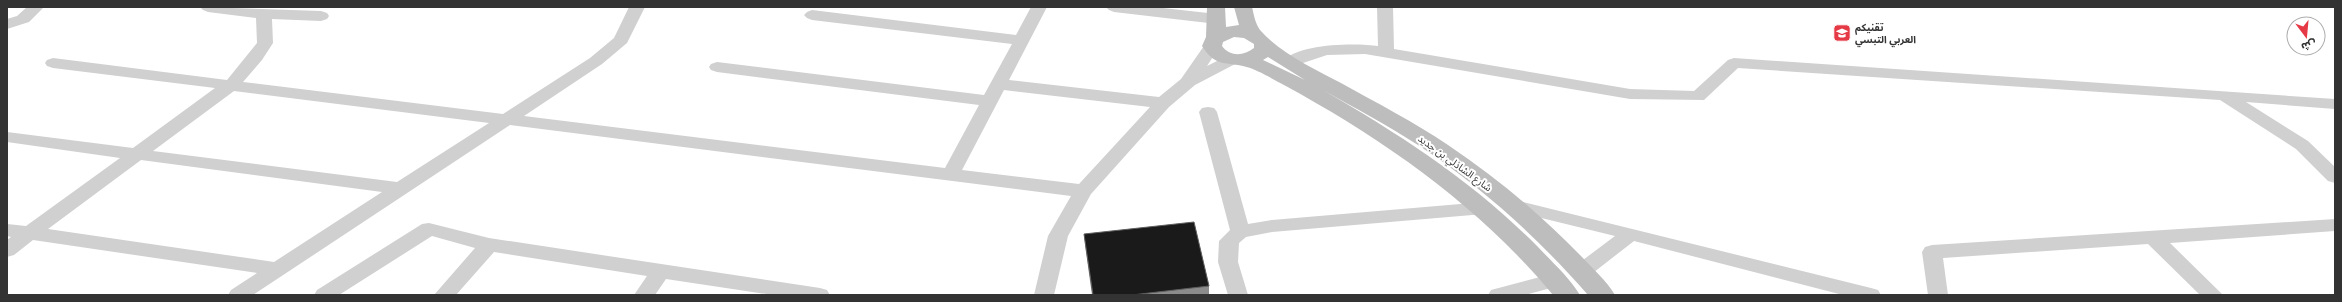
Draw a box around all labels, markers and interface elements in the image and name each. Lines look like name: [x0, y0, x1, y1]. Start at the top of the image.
north arrow: [2286, 16, 2326, 56]
place label: تقنيكم العربي التبسي: [1855, 21, 1916, 48]
school or university icon: تقنيكم العربي التبسي: [1832, 23, 1852, 43]
text: ش: [2300, 37, 2318, 54]
street label: شارع الشاذلي بن جديد: [1415, 132, 1495, 195]

